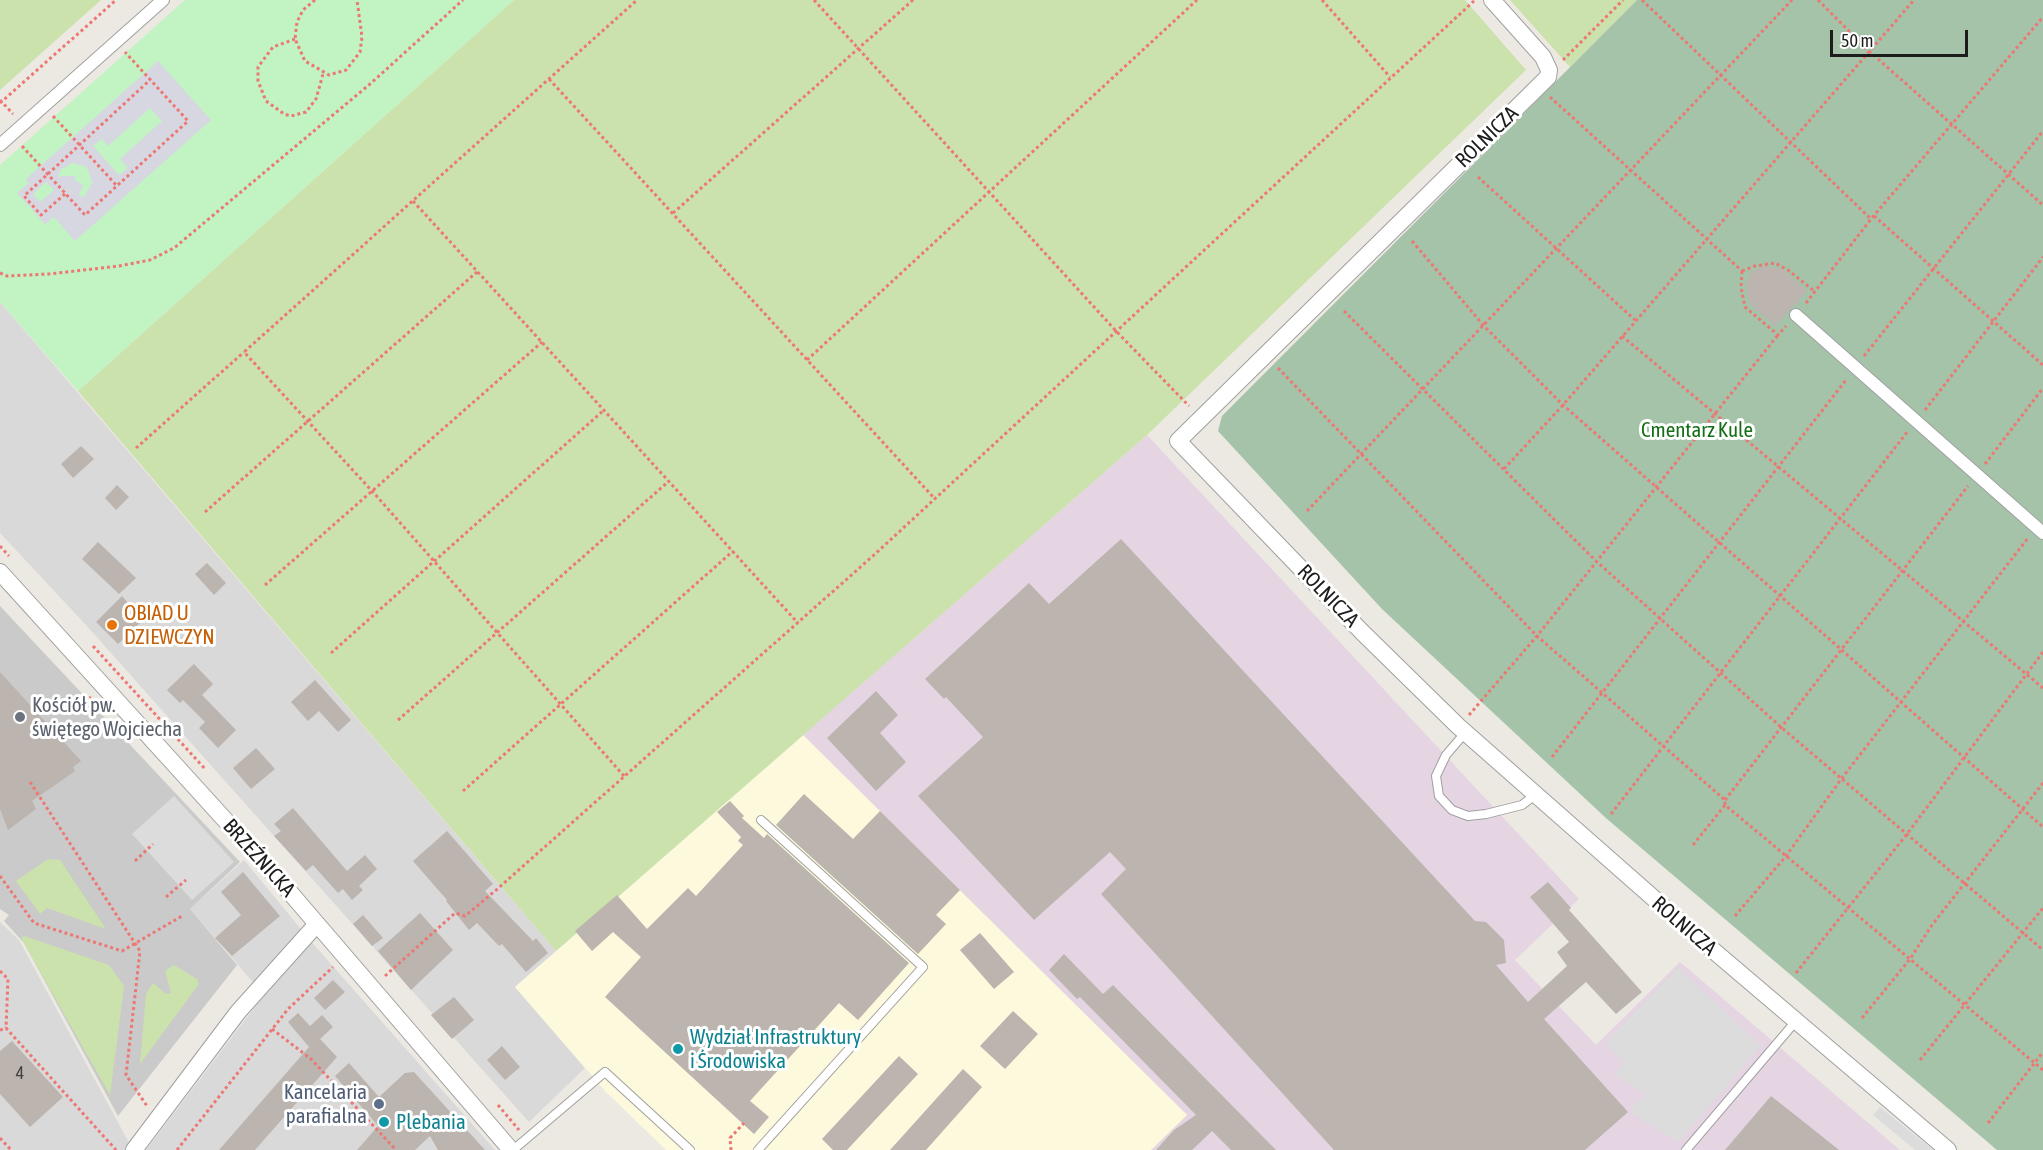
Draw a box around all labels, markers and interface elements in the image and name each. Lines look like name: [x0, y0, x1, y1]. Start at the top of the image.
scale bar: [1833, 18, 1971, 56]
text: 50 m: [1841, 30, 1873, 51]
street label: ROLNICZA: [1450, 101, 1524, 173]
park label: Cmentarz Kule: [1641, 417, 1753, 443]
street label: ROLNICZA: [1292, 559, 1364, 633]
place label: OBIAD U DZIEWCZYN: [124, 600, 215, 650]
marker: OBIAD U DZIEWCZYN: [105, 618, 119, 632]
place label: Kościół pw. świętego Wojciecha: [32, 692, 182, 742]
marker: Kościół pw. świętego Wojciecha: [13, 710, 27, 724]
street label: BRZEŹNICKA: [217, 814, 301, 902]
street label: ROLNICZA: [1646, 891, 1722, 961]
place label: Wydział Infrastruktury i Środowiska: [690, 1024, 861, 1074]
marker: Wydział Infrastruktury i Środowiska: [671, 1042, 685, 1056]
house number: 4: [16, 1062, 24, 1084]
place label: Kancelaria parafialna: [284, 1079, 367, 1129]
marker: Kancelaria parafialna: [372, 1097, 386, 1111]
place label: Plebania: [396, 1109, 466, 1135]
marker: Plebania: [377, 1115, 391, 1129]

